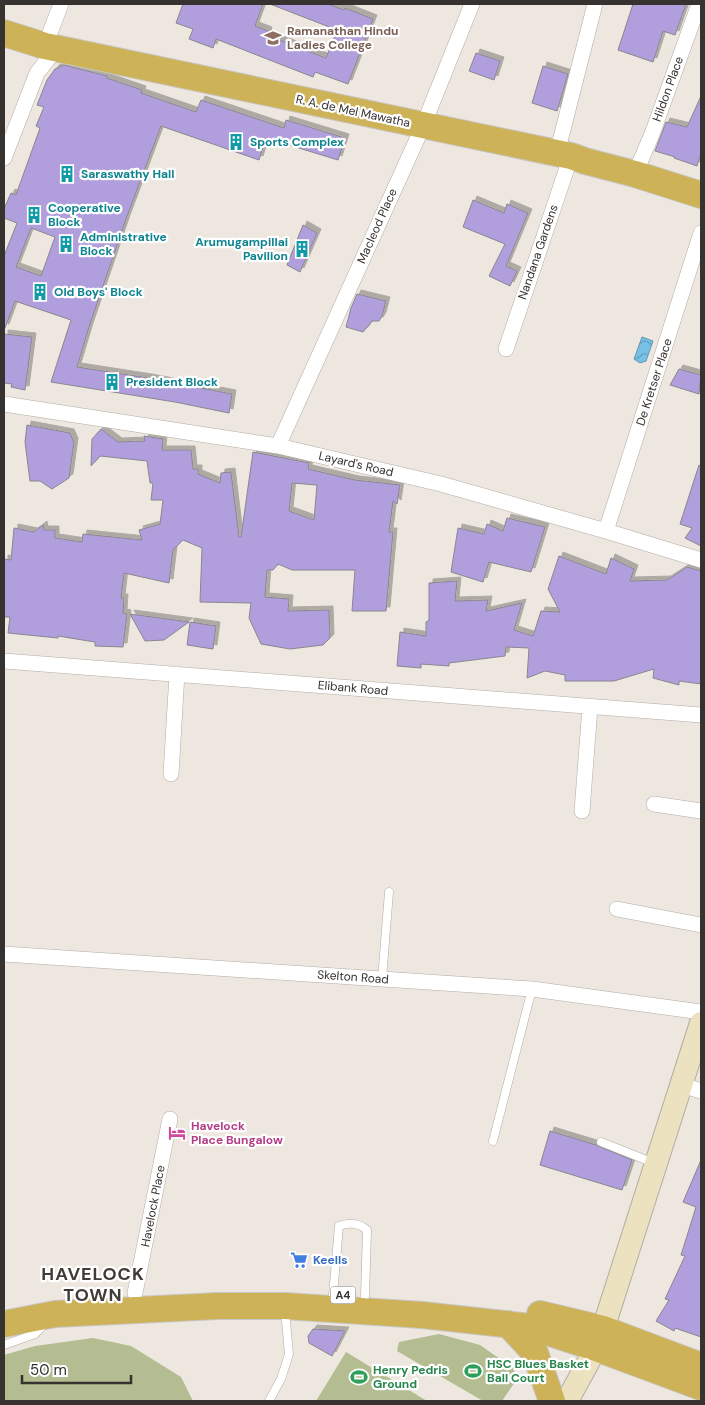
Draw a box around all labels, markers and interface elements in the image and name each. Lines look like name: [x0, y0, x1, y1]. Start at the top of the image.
place label: Ramanathan Hindu Ladies College: [287, 23, 398, 53]
school or university icon: Ramanathan Hindu Ladies College: [263, 28, 283, 48]
street label: Hildon Place: [649, 54, 687, 124]
street label: R. A. de Mel Mawatha: [294, 91, 412, 131]
building icon: Sports Complex: [226, 132, 246, 152]
place label: Sports Complex: [250, 134, 344, 150]
building icon: Saraswathy Hall: [57, 164, 77, 184]
place label: Saraswathy Hall: [81, 166, 174, 182]
street label: Macleod Place: [353, 186, 401, 266]
place label: Cooperative Block: [48, 200, 121, 230]
street label: Nandana Gardens: [514, 202, 562, 302]
building icon: Cooperative Block: [24, 205, 44, 225]
place label: Administrative Block: [80, 229, 167, 259]
building icon: Administrative Block: [56, 234, 76, 254]
place label: Arumugampillai Pavilion: [195, 234, 288, 264]
building icon: Arumugampillai Pavilion: [292, 239, 312, 259]
building icon: Old Boys' Block: [30, 282, 50, 302]
place label: Old Boys' Block: [54, 284, 143, 300]
street label: De Kretser Place: [632, 336, 676, 428]
building icon: President Block: [102, 372, 122, 392]
place label: President Block: [126, 374, 218, 390]
street label: Layard's Road: [317, 448, 395, 480]
street label: Elibank Road: [317, 677, 389, 699]
street label: Skelton Road: [317, 967, 389, 987]
place label: Havelock Place Bungalow: [191, 1118, 283, 1148]
hotel icon: Havelock Place Bungalow: [167, 1123, 187, 1143]
street label: Havelock Place: [137, 1164, 169, 1248]
supermarket icon: Keells: [289, 1250, 309, 1270]
place label: Keells: [313, 1252, 348, 1268]
district label: HAVELOCK TOWN: [41, 1262, 145, 1307]
road number: A4: [330, 1286, 356, 1304]
scale bar: [22, 1352, 131, 1384]
place label: HSC Blues Basket Ball Court: [487, 1356, 589, 1386]
text: 50 m: [30, 1360, 67, 1380]
sports icon: HSC Blues Basket Ball Court: [463, 1361, 483, 1381]
place label: Henry Pedris Ground: [373, 1362, 448, 1392]
sports icon: Henry Pedris Ground: [349, 1367, 369, 1387]

